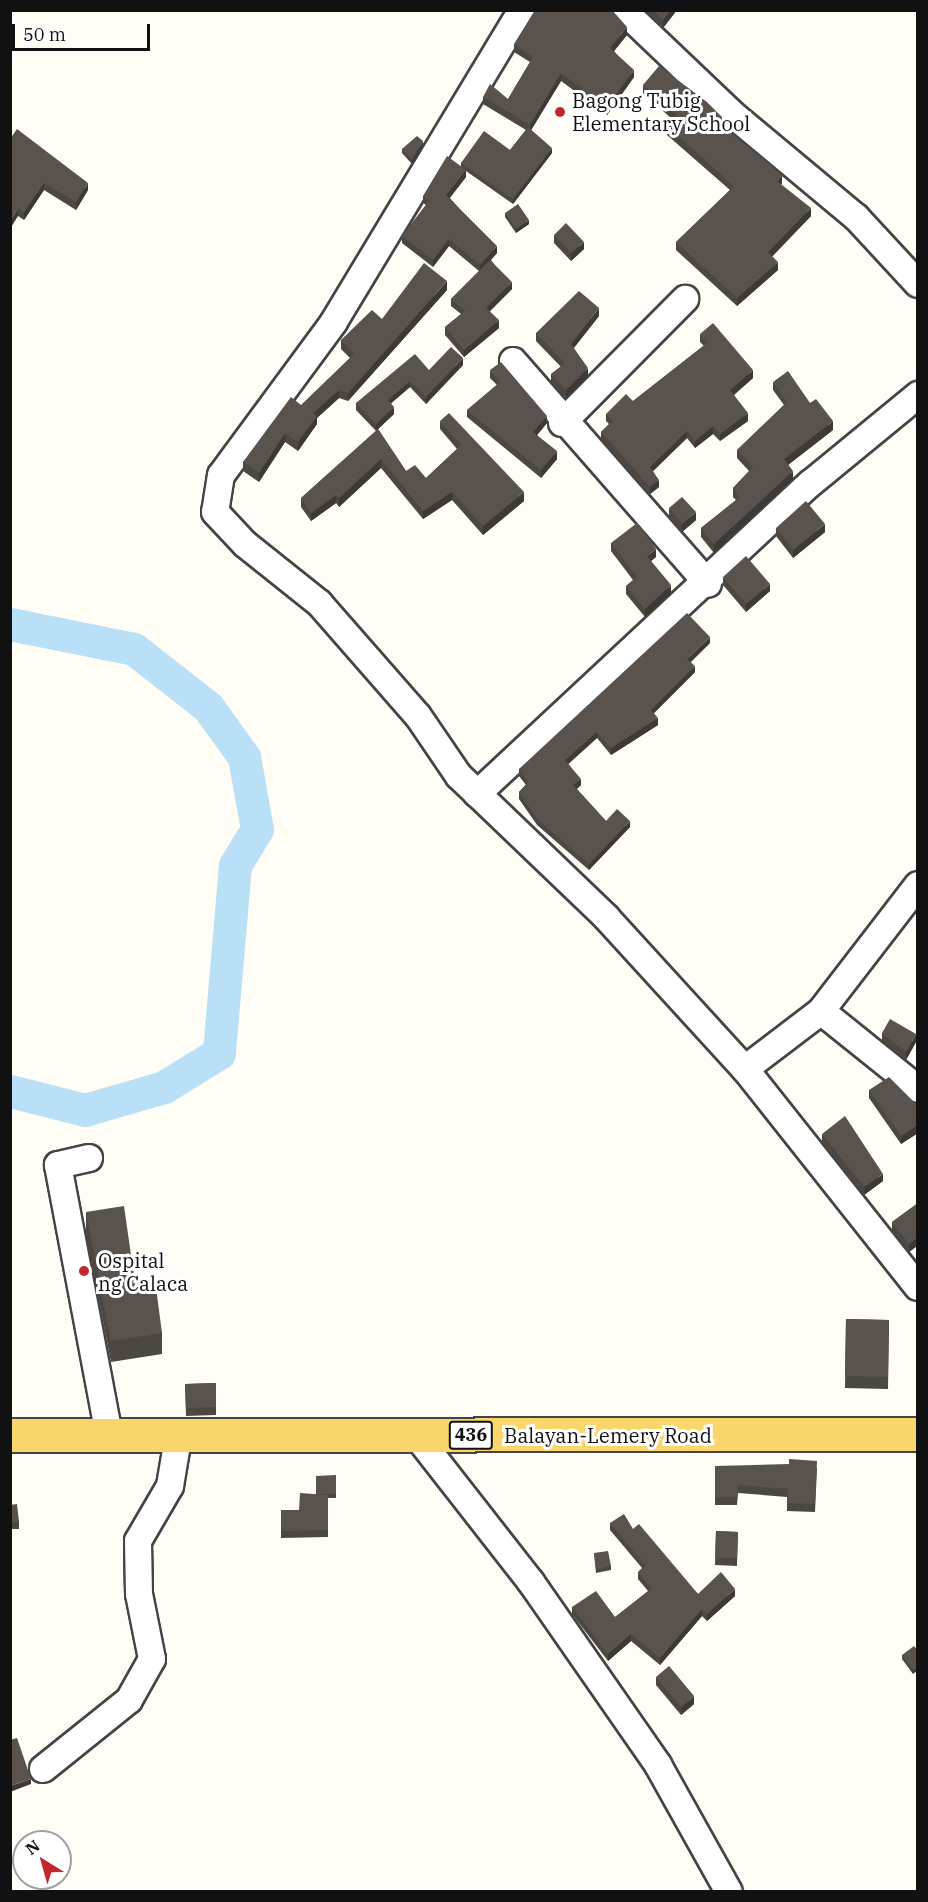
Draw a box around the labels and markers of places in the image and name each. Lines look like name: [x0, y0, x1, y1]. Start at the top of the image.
place label: Bagong Tubig Elementary School: [572, 88, 750, 135]
marker: Bagong Tubig Elementary School: [553, 105, 567, 119]
place label: Ospital ng Calaca: [98, 1248, 188, 1295]
marker: Ospital ng Calaca: [75, 1262, 93, 1280]

